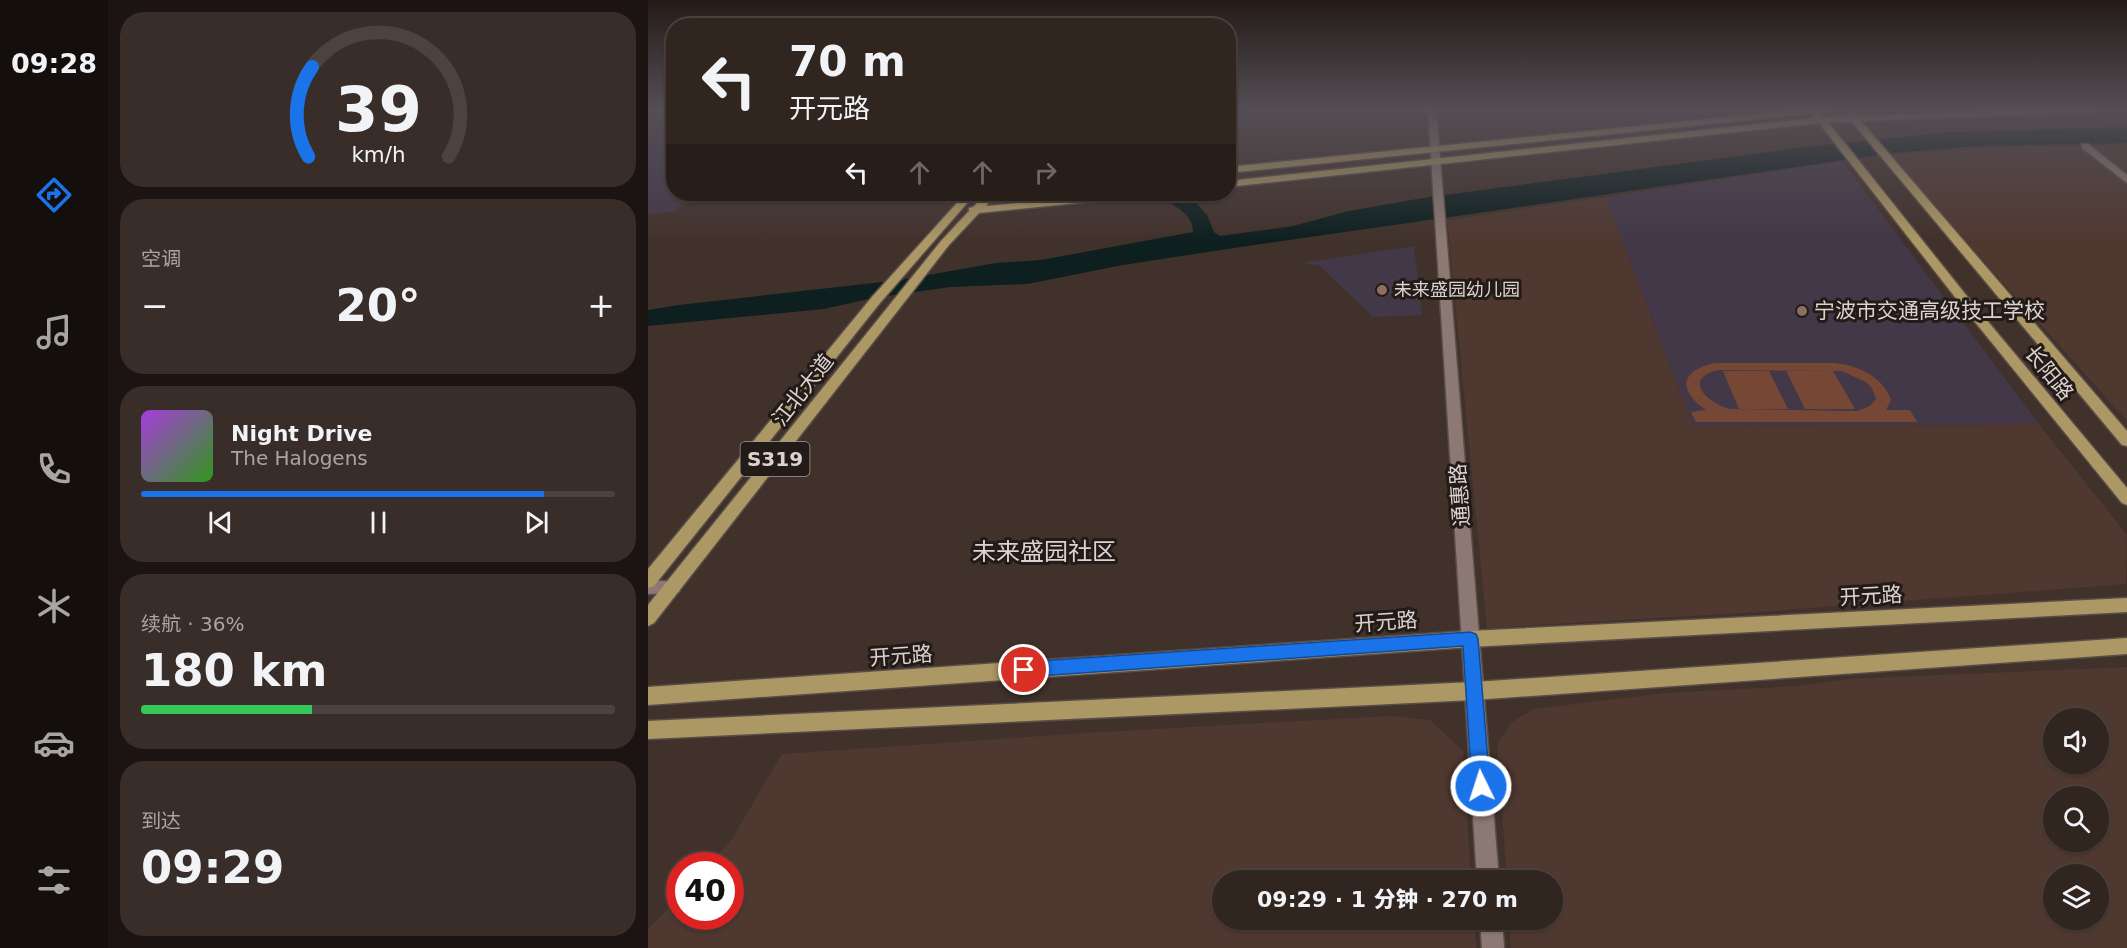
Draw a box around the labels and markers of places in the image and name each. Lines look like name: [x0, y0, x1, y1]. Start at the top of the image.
place label: 未来盛园幼儿园: [1394, 279, 1520, 300]
marker: 未来盛园幼儿园: [1375, 283, 1389, 297]
place label: 宁波市交通高级技工学校: [1814, 299, 2045, 323]
marker: 宁波市交通高级技工学校: [1795, 304, 1809, 318]
pin: [998, 644, 1049, 695]

